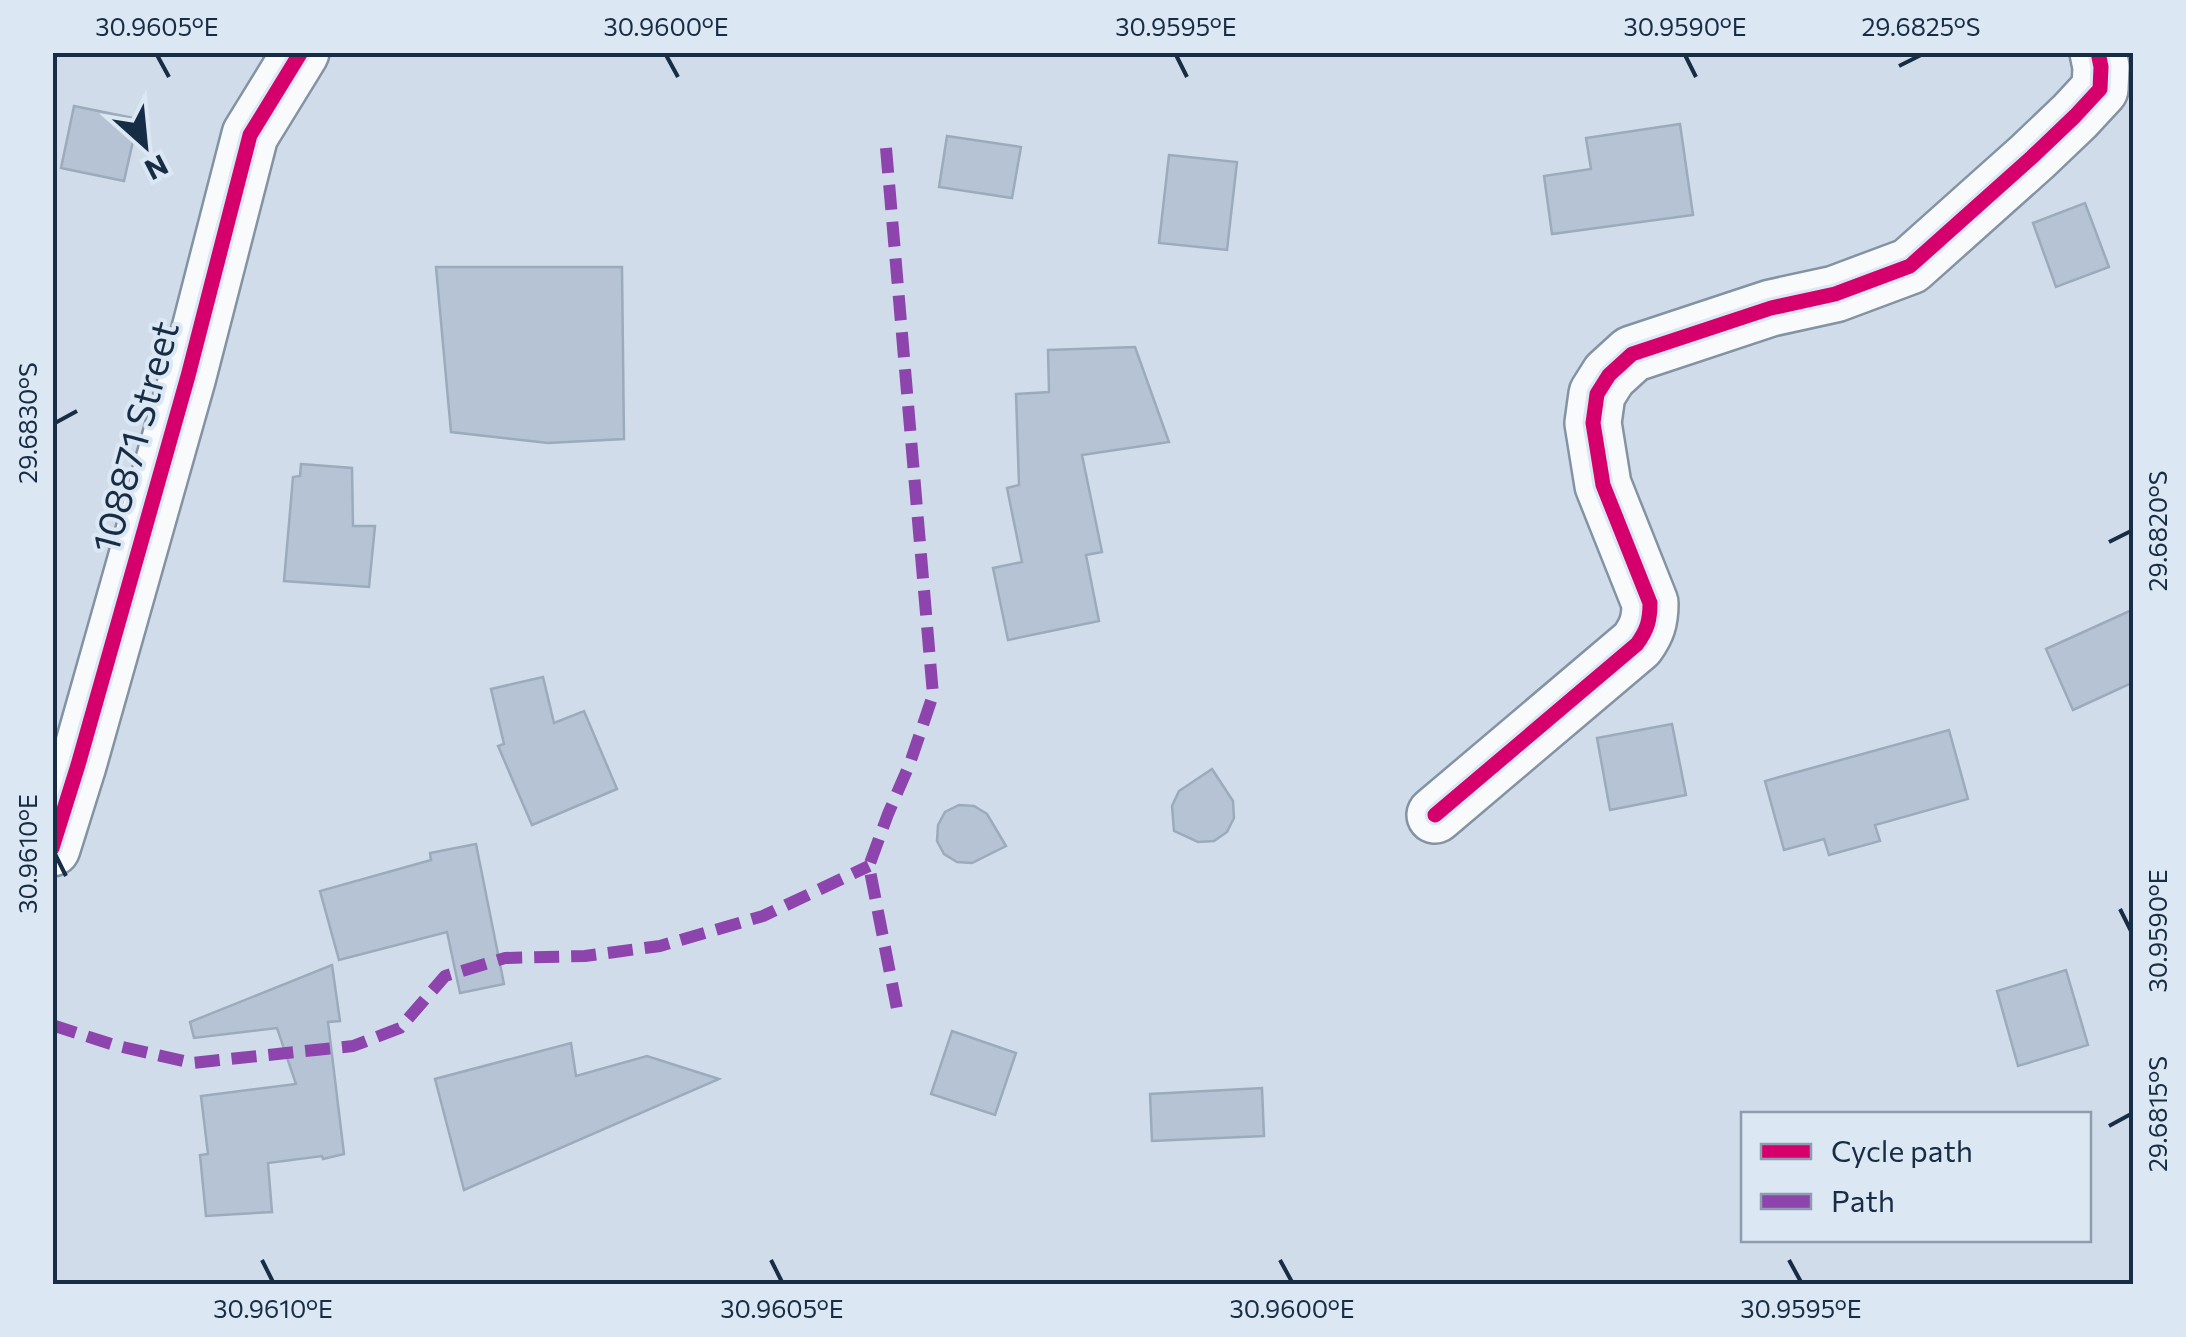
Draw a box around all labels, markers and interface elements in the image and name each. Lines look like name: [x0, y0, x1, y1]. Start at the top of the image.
text: 30.9605°E: [95, 11, 219, 41]
text: 30.9600°E: [603, 11, 729, 41]
text: 30.9595°E: [1115, 11, 1237, 41]
text: 30.9590°E: [1623, 11, 1747, 41]
text: 29.6825°S: [1862, 11, 1980, 41]
north arrow: [95, 95, 195, 195]
text: N: [140, 148, 174, 188]
street label: 108871 Street: [80, 315, 187, 557]
text: 29.6830°S: [12, 362, 42, 484]
text: 29.6820°S: [2142, 471, 2172, 591]
text: 30.9610°E: [12, 794, 42, 914]
text: 30.9590°E: [2142, 869, 2172, 993]
text: 29.6815°S: [2142, 1056, 2172, 1172]
legend: [1741, 1112, 2091, 1242]
text: Cycle path: [1831, 1131, 1973, 1168]
text: Path: [1831, 1181, 1895, 1218]
text: 30.9610°E: [213, 1293, 333, 1323]
text: 30.9605°E: [720, 1293, 844, 1323]
text: 30.9600°E: [1229, 1293, 1355, 1323]
text: 30.9595°E: [1740, 1293, 1862, 1323]

